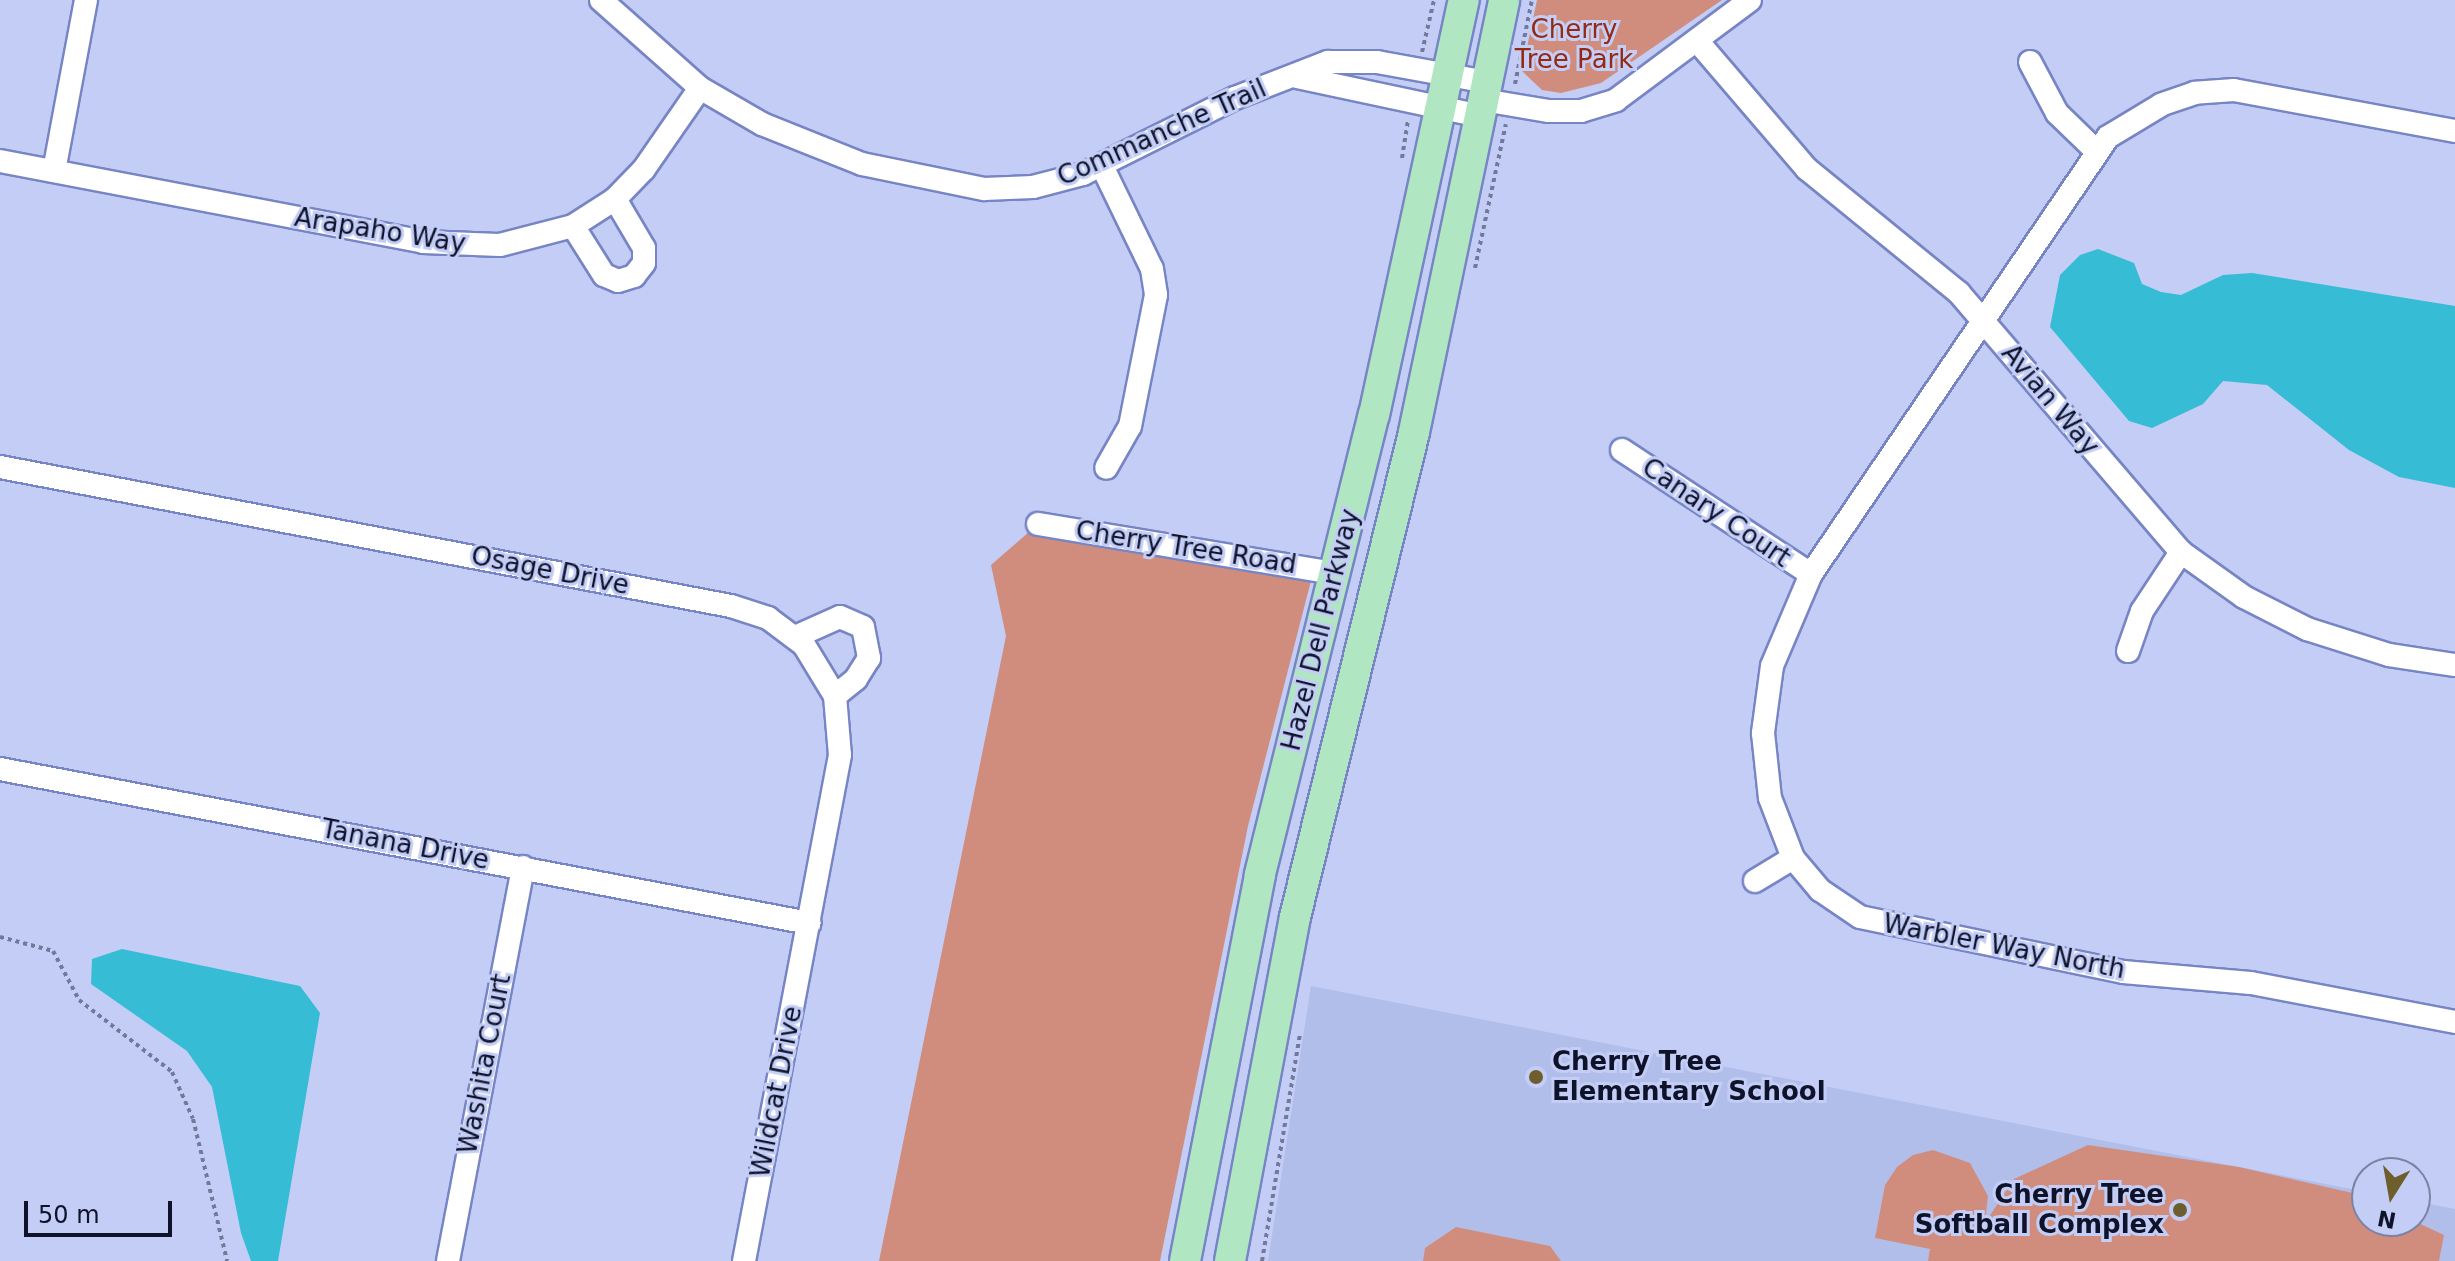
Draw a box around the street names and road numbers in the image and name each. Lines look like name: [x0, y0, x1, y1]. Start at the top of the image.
street label: Commanche Trail: [1053, 73, 1271, 193]
street label: Arapaho Way: [292, 202, 468, 260]
street label: Avian Way: [1995, 338, 2105, 462]
street label: Canary Court: [1636, 452, 1796, 574]
street label: Hazel Dell Parkway: [1276, 506, 1366, 754]
street label: Cherry Tree Road: [1073, 515, 1299, 581]
street label: Osage Drive: [468, 540, 632, 602]
street label: Tanana Drive: [319, 813, 491, 877]
street label: Warbler Way North: [1880, 908, 2128, 986]
street label: Washita Court: [452, 971, 518, 1157]
street label: Wildcat Drive: [745, 1004, 809, 1180]

